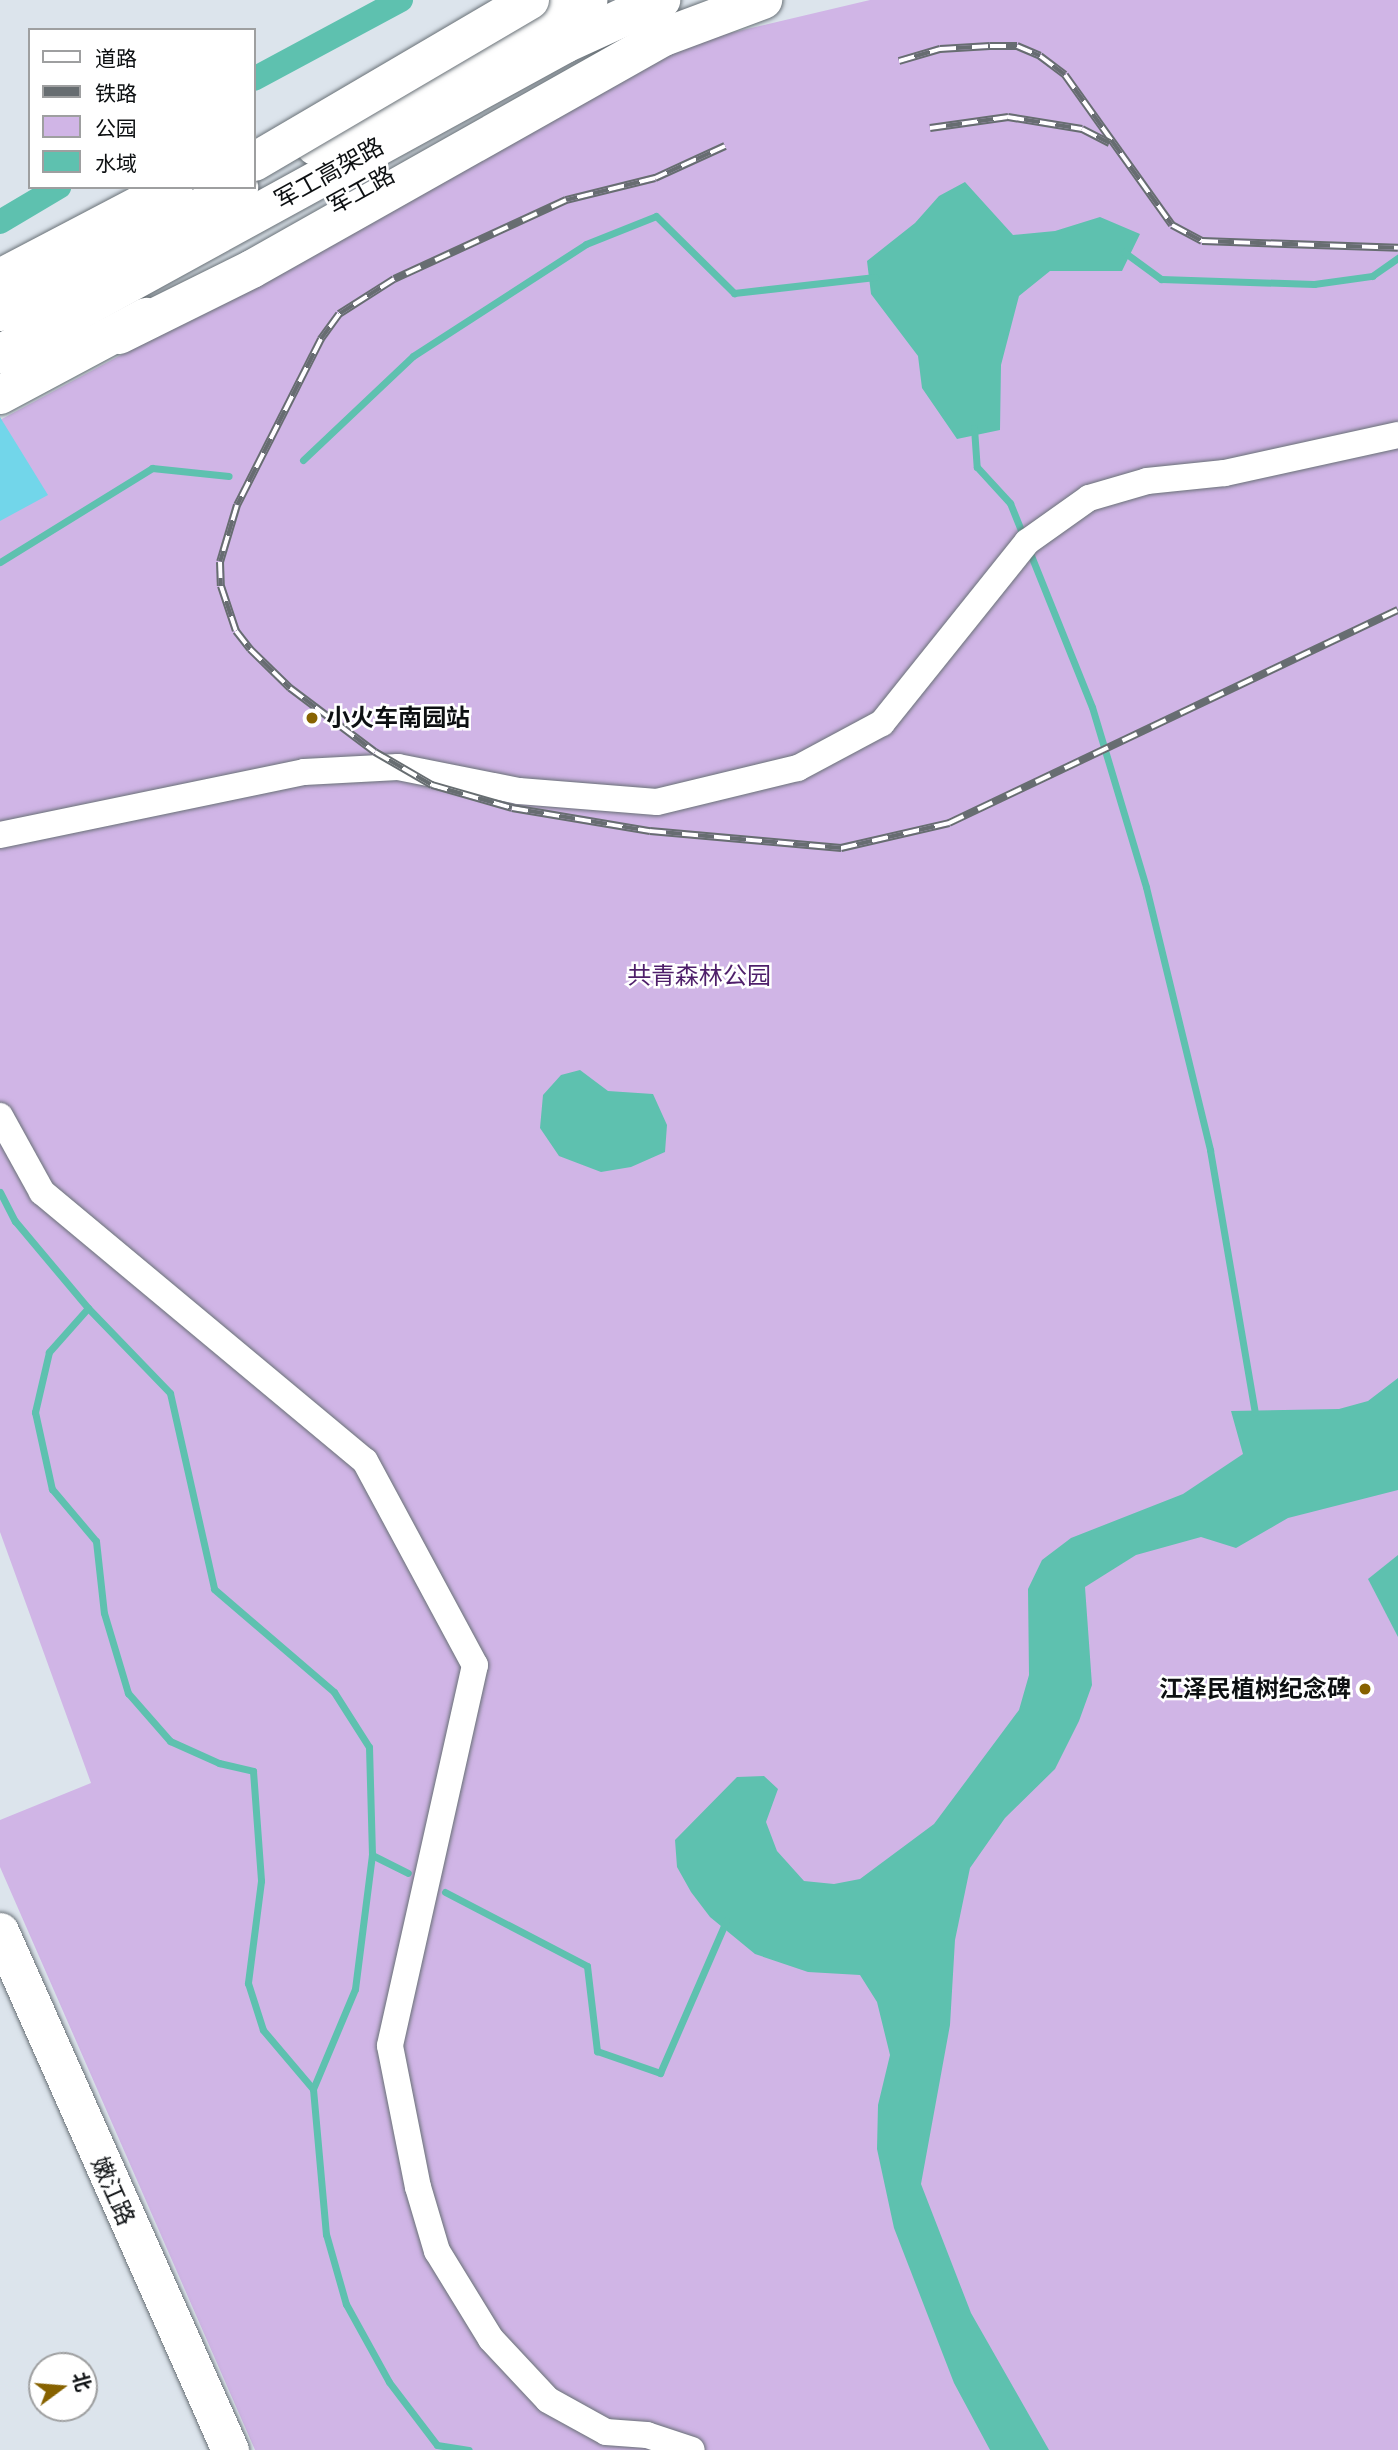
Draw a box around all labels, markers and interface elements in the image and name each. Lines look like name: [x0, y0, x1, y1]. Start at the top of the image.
legend: [28, 28, 256, 189]
text: 道路: [95, 47, 137, 70]
text: 铁路: [95, 82, 137, 105]
text: 公园: [95, 117, 137, 140]
street label: 军工高架路: [270, 131, 388, 215]
text: 水域: [95, 152, 137, 175]
street label: 军工路: [323, 160, 399, 220]
place label: 小火车南园站: [326, 704, 470, 732]
marker: 小火车南园站: [304, 710, 320, 726]
park label: 共青森林公园: [627, 962, 771, 990]
place label: 江泽民植树纪念碑: [1159, 1675, 1351, 1703]
marker: 江泽民植树纪念碑: [1357, 1681, 1373, 1697]
street label: 嫩江路: [85, 2152, 141, 2230]
north arrow: [28, 2352, 98, 2422]
text: 北: [69, 2370, 94, 2394]

